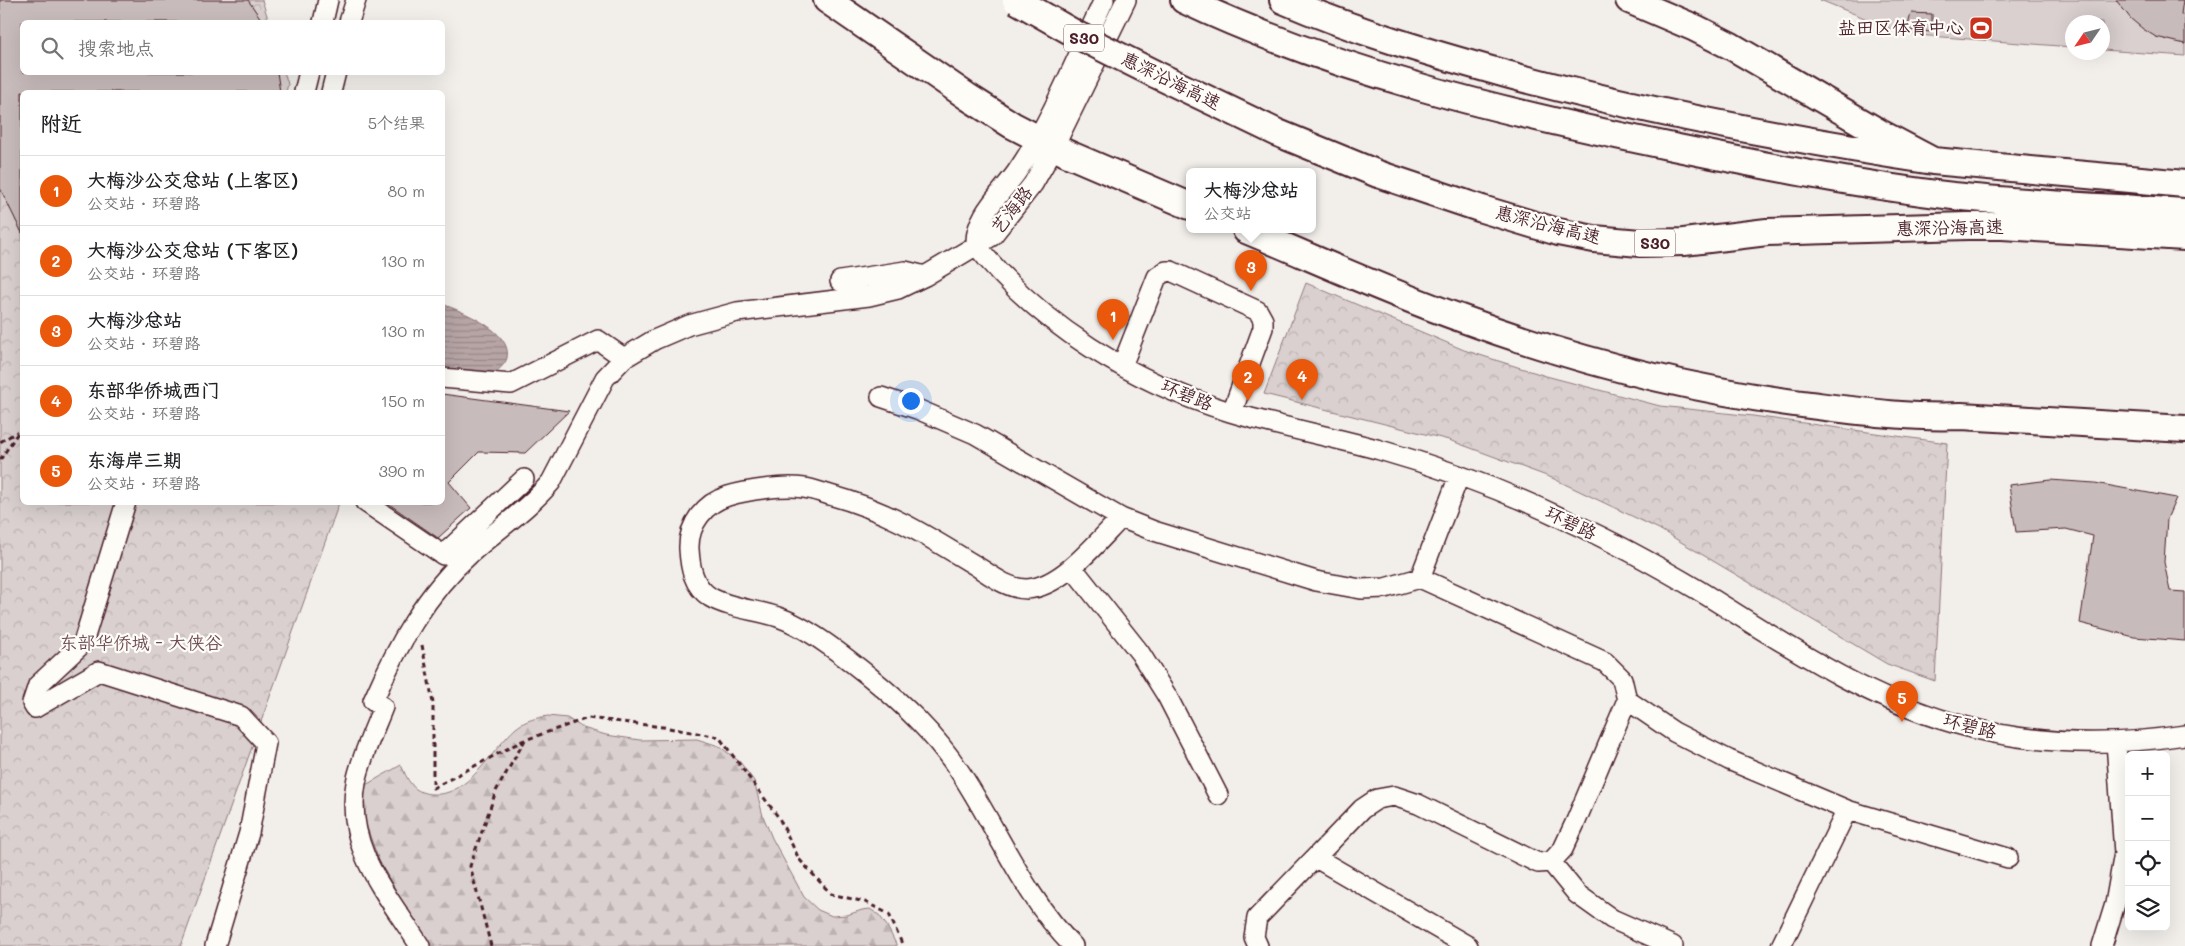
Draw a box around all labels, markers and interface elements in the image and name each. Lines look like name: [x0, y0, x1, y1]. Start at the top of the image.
place label: 盐田区体育中心: [1838, 15, 1964, 39]
sports icon: 盐田区体育中心: [1968, 15, 1994, 41]
north arrow: [2065, 15, 2110, 60]
search box: [20, 20, 445, 75]
road number: S30: [1064, 24, 1104, 52]
icon: search: [38, 34, 66, 62]
text: 搜索地点: [78, 35, 154, 60]
street label: 惠深沿海高速: [1118, 46, 1225, 115]
text: 附近: [40, 109, 82, 136]
text: 5个结果: [368, 112, 425, 133]
text: 大梅沙公交总站 (上客区): [87, 167, 298, 192]
popup: [1186, 168, 1316, 233]
text: 大梅沙总站: [1203, 177, 1299, 202]
text: 1: [52, 180, 60, 201]
text: 80 m: [388, 180, 425, 201]
street label: 艺海路: [985, 181, 1037, 238]
text: 公交站 · 环碧路: [87, 192, 200, 213]
street label: 惠深沿海高速: [1493, 199, 1604, 249]
text: 公交站: [1203, 202, 1252, 223]
street label: 惠深沿海高速: [1896, 214, 2004, 240]
road number: S30: [1635, 230, 1675, 256]
text: 大梅沙公交总站 (下客区): [87, 237, 298, 262]
text: 2: [52, 250, 60, 271]
text: 130 m: [381, 250, 425, 271]
pin: 3: [1235, 250, 1267, 291]
text: 公交站 · 环碧路: [87, 262, 200, 283]
pin: 1: [1097, 299, 1129, 340]
text: 大梅沙总站: [87, 307, 182, 332]
text: 3: [51, 320, 61, 341]
text: 130 m: [381, 320, 425, 341]
text: 公交站 · 环碧路: [87, 332, 200, 353]
pin: 4: [1286, 359, 1318, 400]
pin: 2: [1232, 360, 1264, 401]
street label: 环碧路: [1158, 373, 1217, 415]
text: 东部华侨城西门: [87, 377, 220, 402]
your location: [898, 388, 924, 414]
text: 4: [51, 390, 61, 411]
text: 150 m: [381, 390, 425, 411]
text: 公交站 · 环碧路: [87, 402, 200, 423]
text: 东海岸三期: [87, 447, 182, 472]
text: 5: [51, 460, 61, 481]
text: 390 m: [378, 460, 425, 481]
text: 公交站 · 环碧路: [87, 472, 200, 493]
street label: 环碧路: [1542, 500, 1601, 544]
park label: 东部华侨城 - 大侠谷: [59, 630, 223, 654]
pin: 5: [1886, 681, 1918, 722]
street label: 环碧路: [1941, 707, 1999, 743]
map controls: [2125, 751, 2170, 931]
button: +: [2125, 751, 2170, 796]
button: −: [2125, 796, 2170, 841]
button: locate: [2125, 841, 2170, 886]
button: layers: [2125, 886, 2170, 931]

